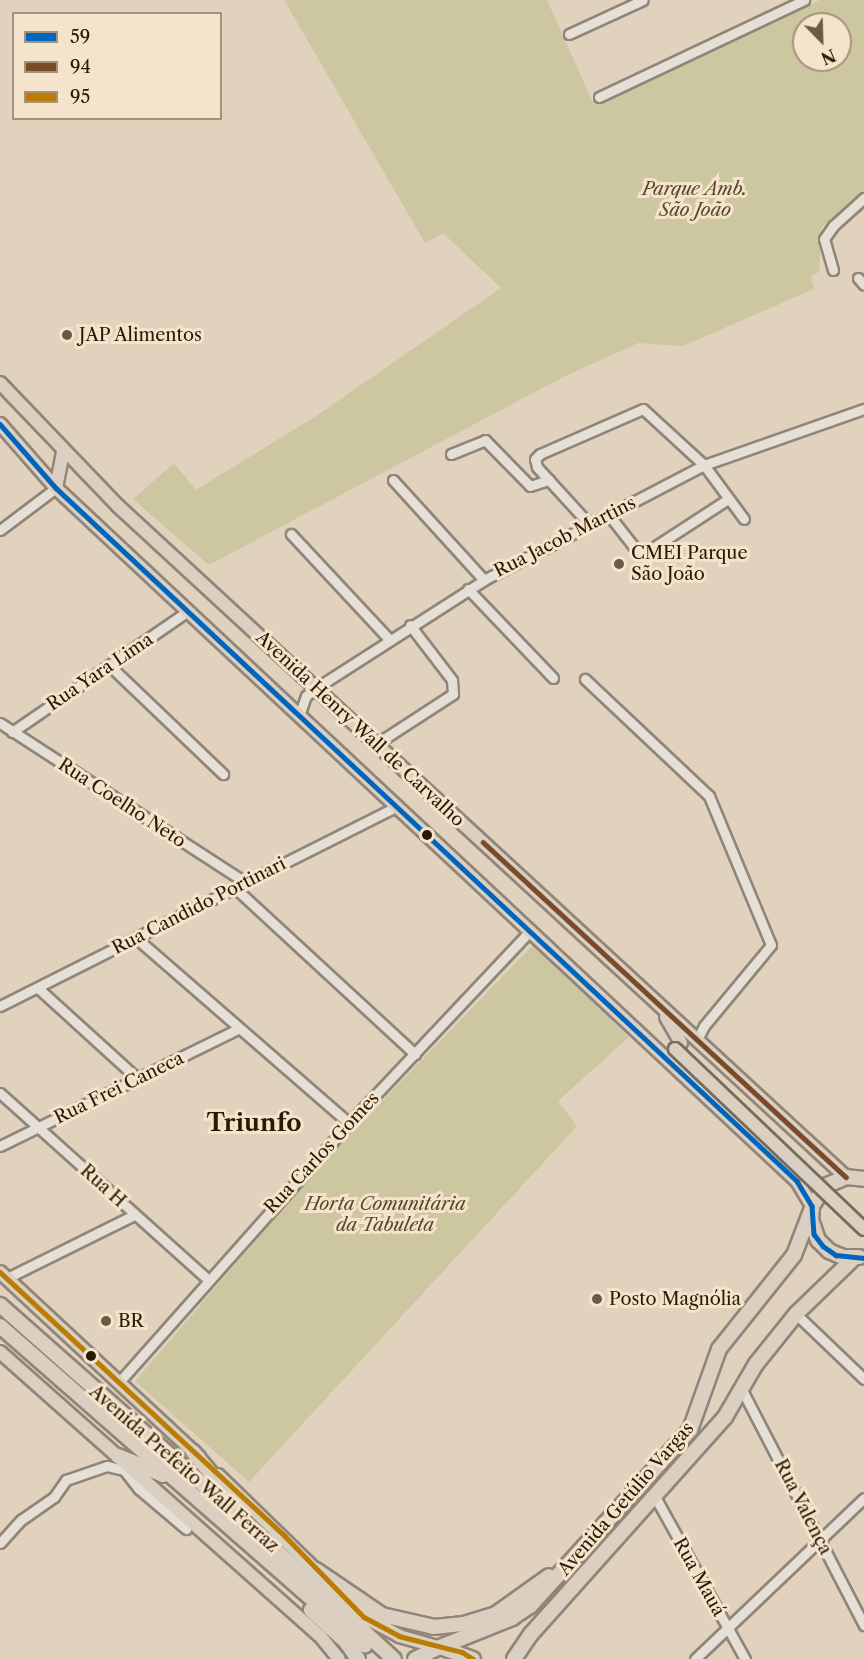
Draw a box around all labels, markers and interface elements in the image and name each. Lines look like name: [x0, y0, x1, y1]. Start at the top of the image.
legend: [12, 12, 222, 120]
north arrow: [792, 12, 852, 72]
text: 59: [70, 26, 90, 48]
text: N: [818, 45, 839, 69]
text: 94: [70, 56, 91, 78]
text: 95: [70, 86, 90, 108]
park label: Parque Amb. São João: [642, 179, 748, 222]
place label: JAP Alimentos: [79, 324, 203, 346]
marker: JAP Alimentos: [60, 328, 74, 342]
street label: Rua Jacob Martins: [490, 492, 640, 582]
place label: CMEI Parque São João: [631, 543, 748, 586]
marker: CMEI Parque São João: [612, 557, 626, 571]
street label: Avenida Henry Wall de Carvalho: [251, 626, 469, 832]
street label: Rua Yara Lima: [42, 628, 158, 716]
street label: Rua Coelho Neto: [54, 754, 190, 852]
unlabelled marker: [421, 829, 433, 841]
street label: Rua Candido Portinari: [109, 853, 289, 959]
street label: Rua Frei Caneca: [51, 1047, 187, 1129]
street label: Rua Carlos Gomes: [260, 1088, 384, 1218]
district label: Triunfo: [207, 1109, 301, 1137]
street label: Rua H: [76, 1160, 130, 1212]
park label: Horta Comunitária da Tabuleta: [304, 1194, 466, 1236]
place label: Posto Magnólia: [609, 1288, 741, 1310]
marker: Posto Magnólia: [590, 1292, 604, 1306]
place label: BR: [118, 1310, 144, 1332]
marker: BR: [99, 1314, 113, 1328]
unlabelled marker: [85, 1350, 97, 1362]
street label: Avenida Prefeito Wall Ferraz: [85, 1381, 283, 1557]
street label: Avenida Getúlio Vargas: [553, 1418, 699, 1580]
street label: Rua Valença: [770, 1455, 836, 1559]
street label: Rua Mauá: [669, 1534, 729, 1620]

